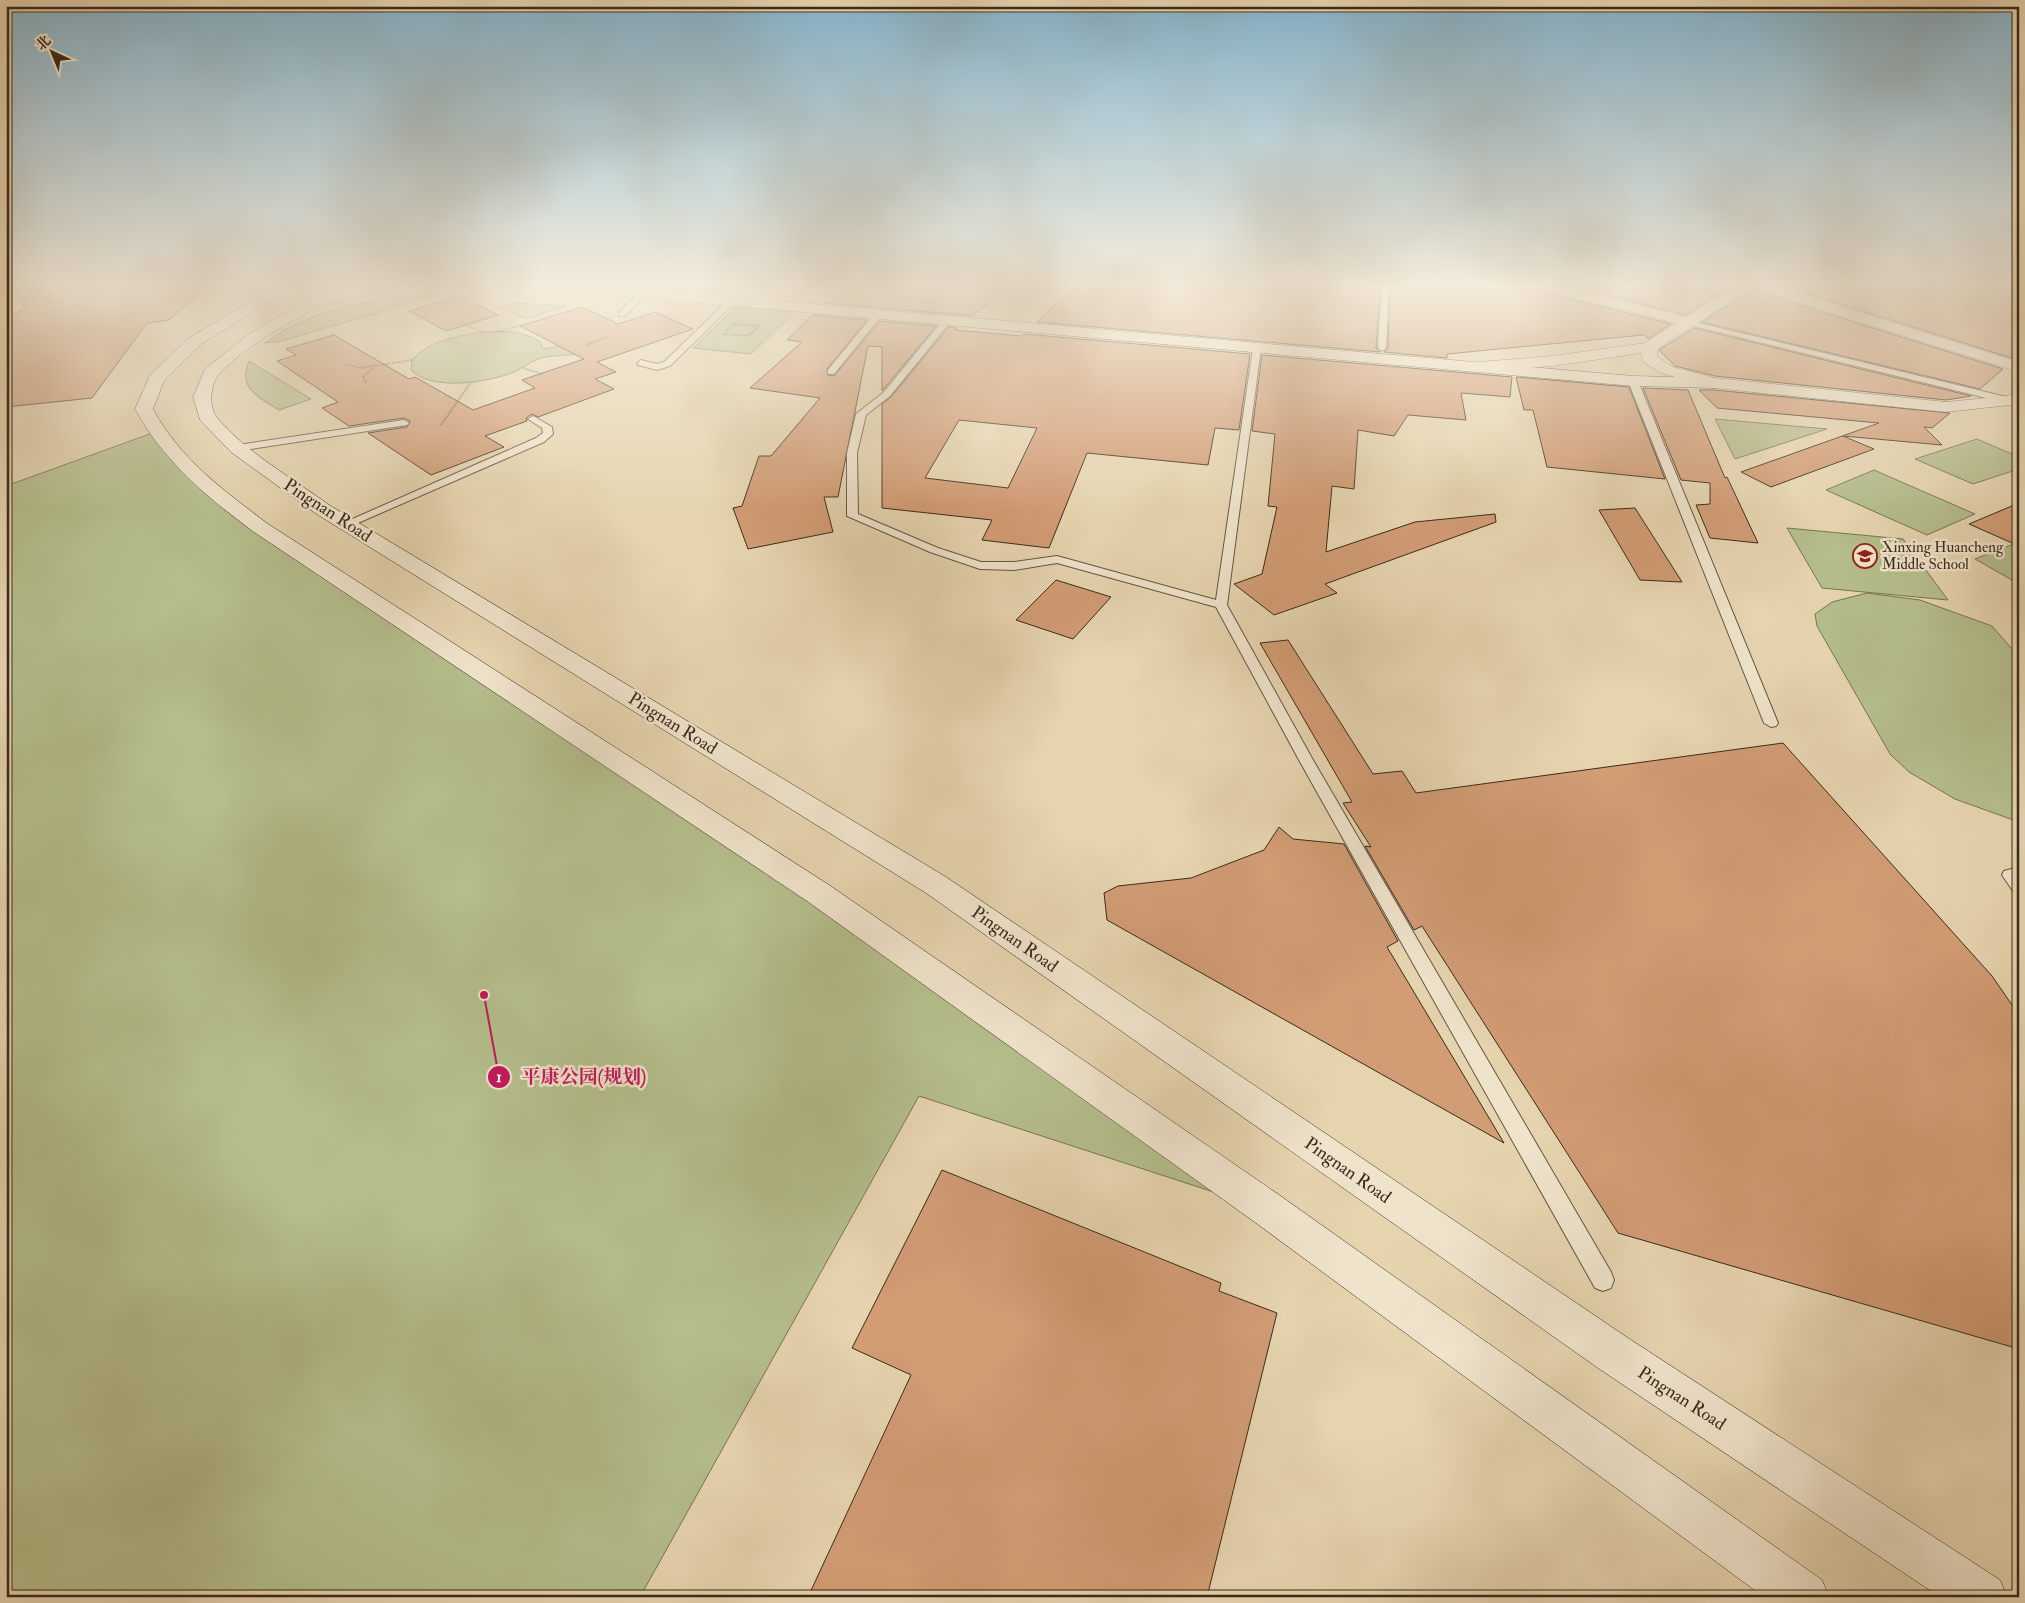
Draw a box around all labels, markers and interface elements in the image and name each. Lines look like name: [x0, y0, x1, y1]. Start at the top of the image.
north arrow: [28, 28, 78, 78]
text: 北: [32, 32, 54, 54]
street label: Pingnan Road: [279, 473, 376, 548]
place label: Xinxing Huancheng Middle School: [1882, 538, 2004, 574]
school or university icon: Xinxing Huancheng Middle School: [1852, 543, 1878, 569]
street label: Pingnan Road: [624, 687, 722, 760]
street label: Pingnan Road: [967, 901, 1063, 978]
callout: 平康公园(规划): [487, 1060, 656, 1094]
text: 平康公园(规划): [522, 1065, 646, 1089]
text: 1: [496, 1068, 502, 1087]
street label: Pingnan Road: [1300, 1132, 1396, 1209]
street label: Pingnan Road: [1633, 1361, 1730, 1436]

